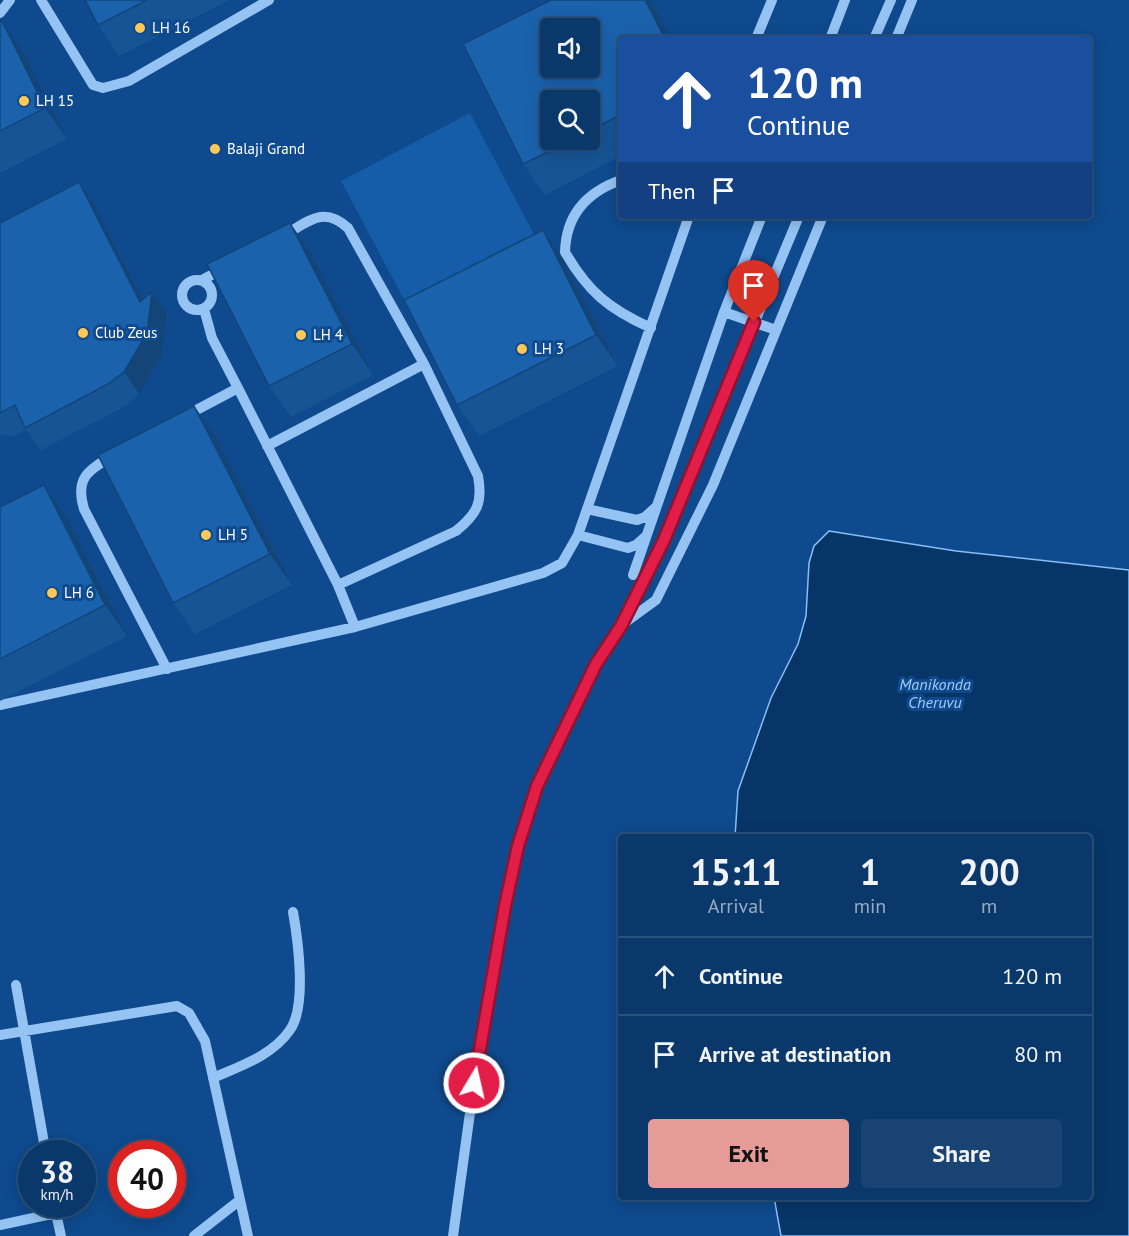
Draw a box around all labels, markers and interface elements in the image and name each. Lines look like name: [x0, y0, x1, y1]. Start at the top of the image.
place label: LH 16: [152, 18, 190, 37]
map controls: [540, 18, 600, 150]
button: sound: [540, 18, 600, 78]
marker: LH 16: [133, 21, 147, 35]
text: 120 m: [747, 55, 863, 110]
icon: ahead: [648, 60, 726, 138]
button: search: [540, 90, 600, 150]
place label: LH 15: [36, 91, 74, 110]
marker: LH 15: [17, 94, 31, 108]
text: Continue: [747, 108, 850, 142]
place label: Balaji Grand: [227, 139, 305, 158]
marker: Balaji Grand: [208, 142, 222, 156]
icon: arrive: [707, 174, 740, 207]
text: Then: [648, 177, 695, 205]
pin: [728, 260, 779, 322]
icon: arrive: [737, 269, 770, 302]
place label: Club Zeus: [95, 323, 157, 342]
place label: LH 4: [313, 325, 343, 344]
marker: Club Zeus: [76, 326, 90, 340]
marker: LH 4: [294, 328, 308, 342]
place label: LH 3: [534, 339, 564, 358]
marker: LH 3: [515, 342, 529, 356]
place label: LH 5: [218, 525, 248, 544]
marker: LH 5: [199, 528, 213, 542]
place label: LH 6: [64, 583, 94, 602]
marker: LH 6: [45, 586, 59, 600]
water label: Manikonda Cheruvu: [899, 674, 971, 712]
text: 15:11: [690, 848, 782, 895]
text: 1: [860, 848, 880, 895]
text: 200: [959, 848, 1020, 895]
text: Arrival: [708, 893, 764, 919]
text: min: [854, 893, 886, 919]
text: m: [981, 893, 997, 919]
icon: ahead: [648, 960, 681, 993]
text: Continue: [699, 962, 783, 990]
text: 120 m: [1002, 962, 1062, 990]
icon: arrive: [648, 1038, 681, 1071]
text: Arrive at destination: [699, 1040, 891, 1068]
text: 80 m: [1014, 1040, 1062, 1068]
position arrow: [442, 1051, 506, 1115]
button: Exit: [648, 1119, 849, 1188]
button: Share: [861, 1119, 1062, 1188]
speed limit sign: 40: [108, 1140, 186, 1218]
text: 38: [40, 1152, 74, 1191]
text: km/h: [41, 1185, 73, 1204]

